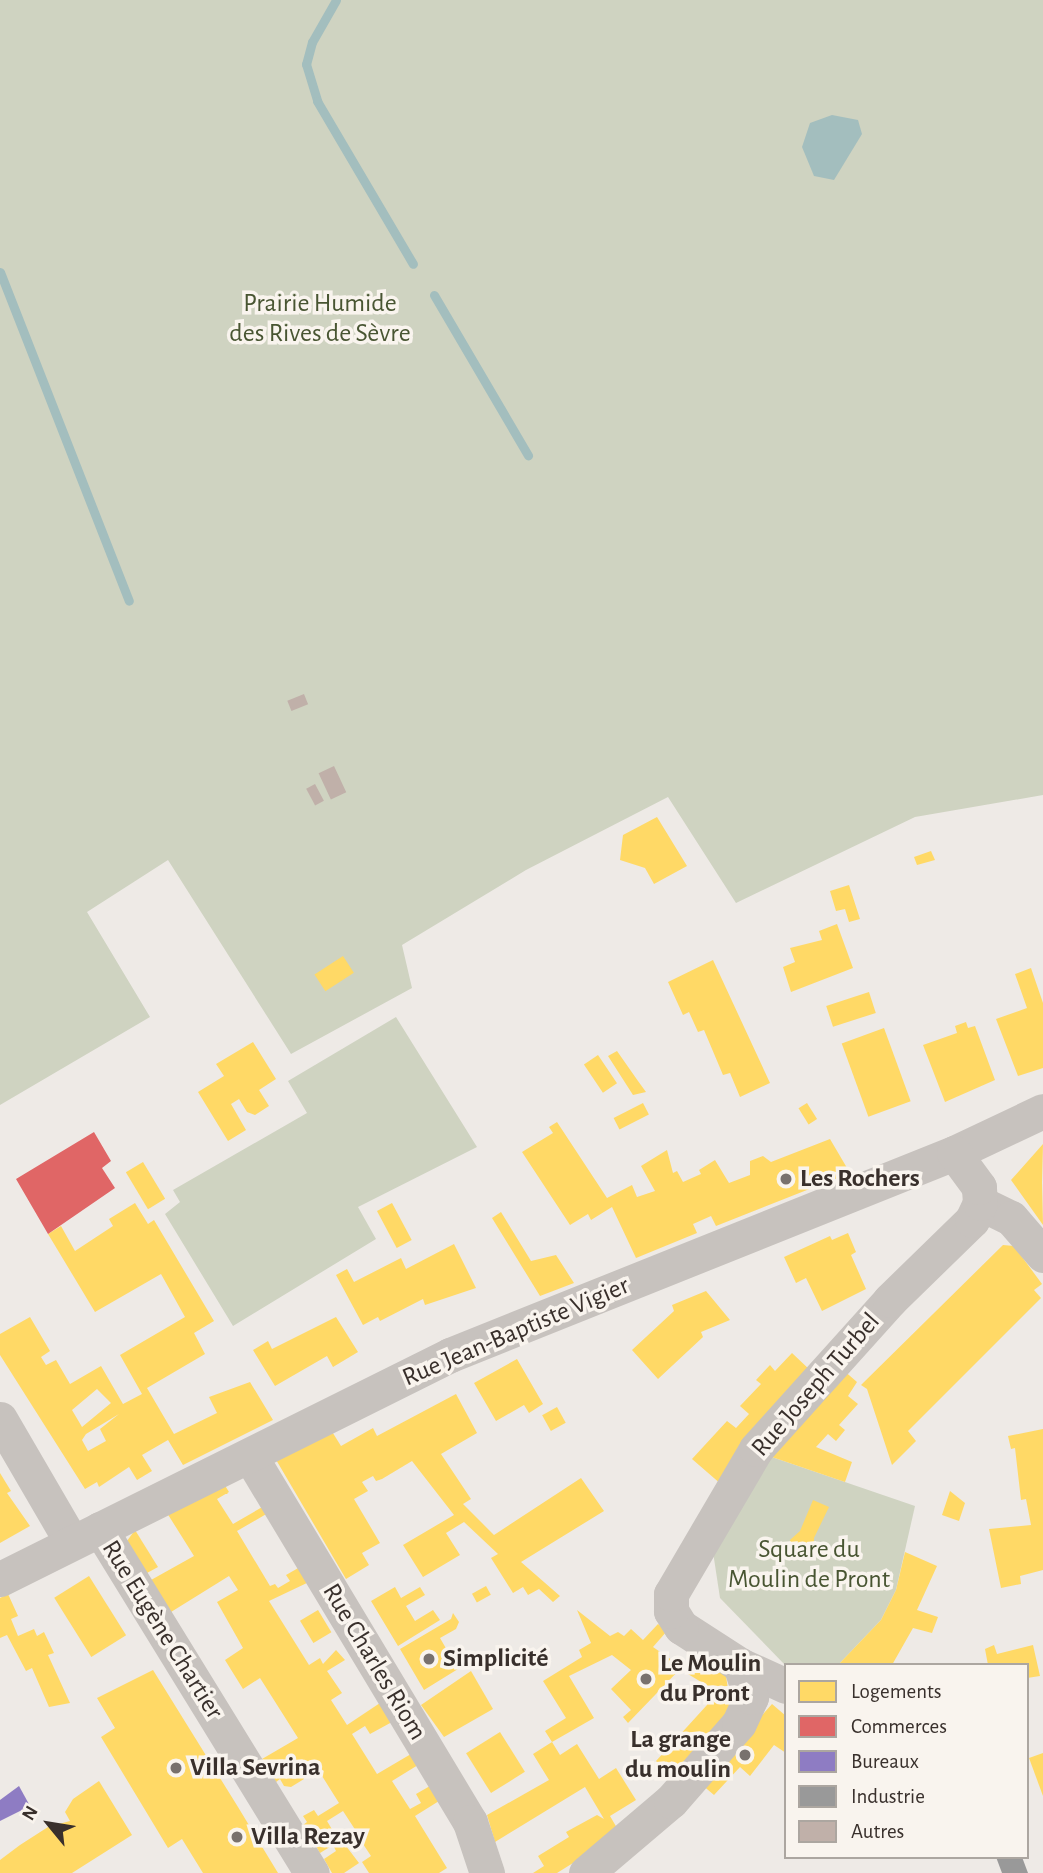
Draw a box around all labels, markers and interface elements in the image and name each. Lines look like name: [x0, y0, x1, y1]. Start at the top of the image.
park label: Prairie Humide des Rives de Sèvre: [229, 288, 411, 350]
place label: Les Rochers: [800, 1163, 920, 1195]
marker: Les Rochers: [778, 1171, 794, 1187]
street label: Rue Jean-Baptiste Vigier: [398, 1270, 634, 1394]
street label: Rue Joseph Turbel: [745, 1307, 887, 1463]
park label: Square du Moulin de Pront: [728, 1534, 890, 1596]
street label: Rue Eugène Chartier: [94, 1535, 230, 1725]
street label: Rue Charles Riom: [315, 1578, 433, 1746]
place label: Simplicité: [443, 1643, 548, 1675]
place label: Le Moulin du Pront: [660, 1648, 761, 1710]
marker: Simplicité: [421, 1651, 437, 1667]
legend: [784, 1663, 1029, 1859]
marker: Le Moulin du Pront: [638, 1671, 654, 1687]
text: Logements: [851, 1681, 941, 1702]
text: Commerces: [851, 1716, 947, 1737]
place label: La grange du moulin: [625, 1724, 731, 1786]
marker: La grange du moulin: [737, 1747, 753, 1763]
text: Bureaux: [851, 1751, 919, 1772]
place label: Villa Sevrina: [190, 1752, 321, 1784]
marker: Villa Sevrina: [168, 1760, 184, 1776]
text: Industrie: [851, 1786, 925, 1807]
north arrow: [14, 1789, 84, 1859]
text: N: [19, 1803, 42, 1824]
place label: Villa Rezay: [251, 1821, 365, 1853]
text: Autres: [851, 1821, 904, 1842]
marker: Villa Rezay: [229, 1829, 245, 1845]

